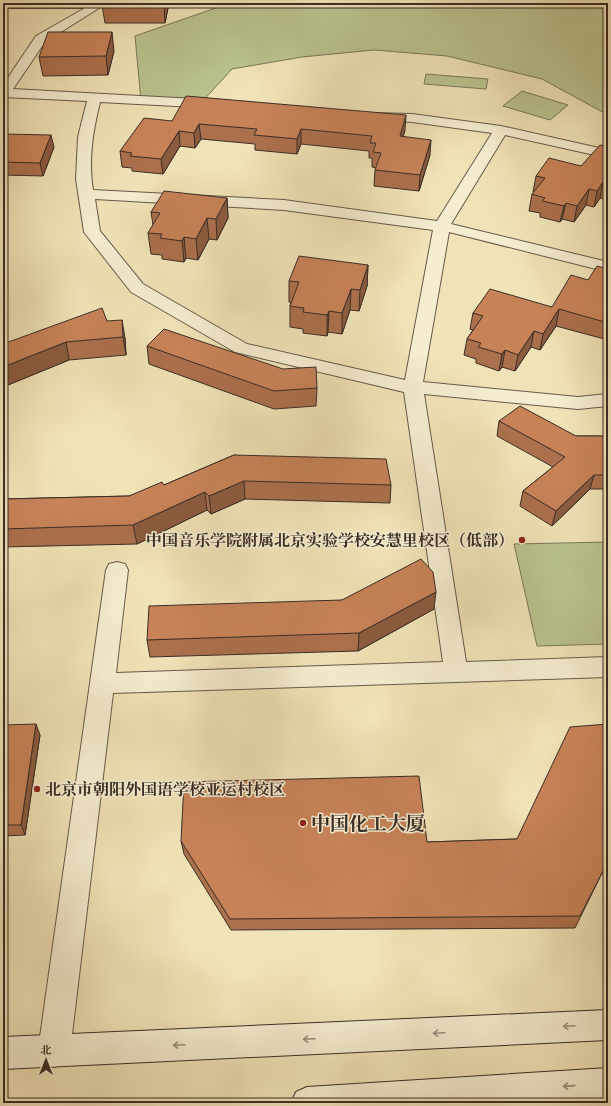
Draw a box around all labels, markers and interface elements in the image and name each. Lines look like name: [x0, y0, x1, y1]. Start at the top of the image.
place label: 中国音乐学院附属北京实验学校安慧里校区（低部）: [146, 531, 514, 552]
marker: 中国音乐学院附属北京实验学校安慧里校区（低部）: [517, 535, 527, 545]
place label: 北京市朝阳外国语学校亚运村校区: [45, 780, 285, 801]
marker: 北京市朝阳外国语学校亚运村校区: [32, 784, 42, 794]
place label: 中国化工大厦: [311, 813, 425, 837]
marker: 中国化工大厦: [298, 818, 308, 828]
one-way arrow: [563, 1023, 576, 1030]
one-way arrow: [433, 1029, 446, 1036]
one-way arrow: [303, 1035, 316, 1042]
north arrow: [26, 1040, 66, 1080]
one-way arrow: [173, 1041, 186, 1049]
text: 北: [41, 1044, 52, 1058]
one-way arrow: [563, 1083, 576, 1090]

